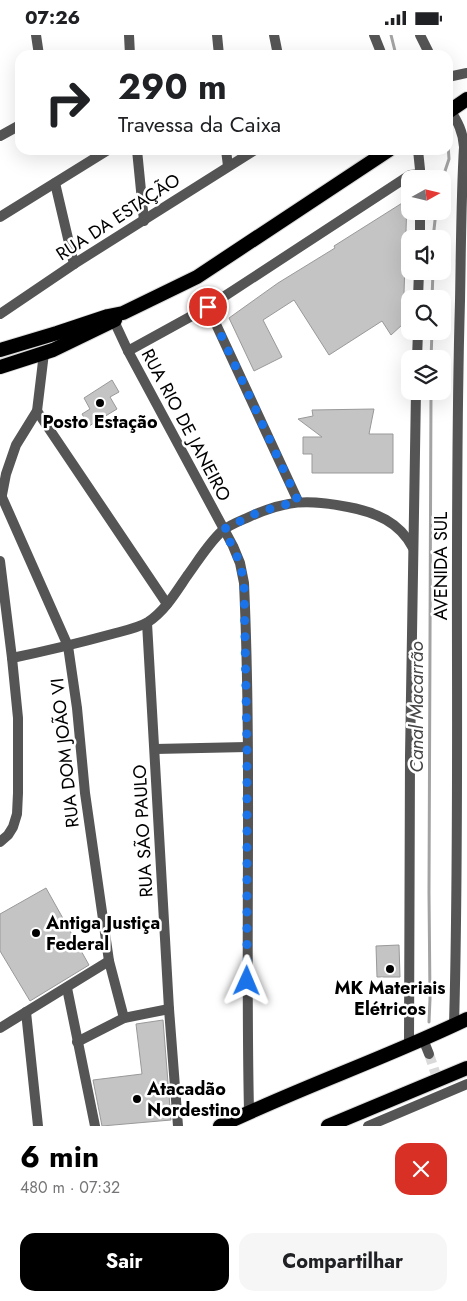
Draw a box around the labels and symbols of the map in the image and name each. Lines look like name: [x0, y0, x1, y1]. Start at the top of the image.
street label: RUA DA ESTAÇÃO: [51, 167, 185, 267]
north arrow: [401, 170, 451, 220]
pin: [187, 286, 229, 328]
street label: RUA RIO DE JANEIRO: [135, 344, 237, 506]
marker: Posto Estação: [94, 397, 106, 409]
place label: Posto Estação: [42, 409, 158, 435]
street label: AVENIDA SUL: [428, 512, 454, 620]
water label: Canal Macarrão: [403, 641, 430, 773]
street label: RUA DOM JOÃO VI: [44, 677, 86, 829]
street label: RUA SÃO PAULO: [127, 764, 159, 898]
place label: Antiga Justiça Federal: [45, 910, 160, 957]
marker: Antiga Justiça Federal: [30, 927, 42, 939]
position arrow: [220, 954, 272, 1006]
marker: MK Materiais Elétricos: [384, 963, 396, 975]
place label: MK Materiais Elétricos: [334, 975, 446, 1022]
place label: Atacadão Nordestino: [146, 1076, 241, 1123]
marker: Atacadão Nordestino: [131, 1093, 143, 1105]

